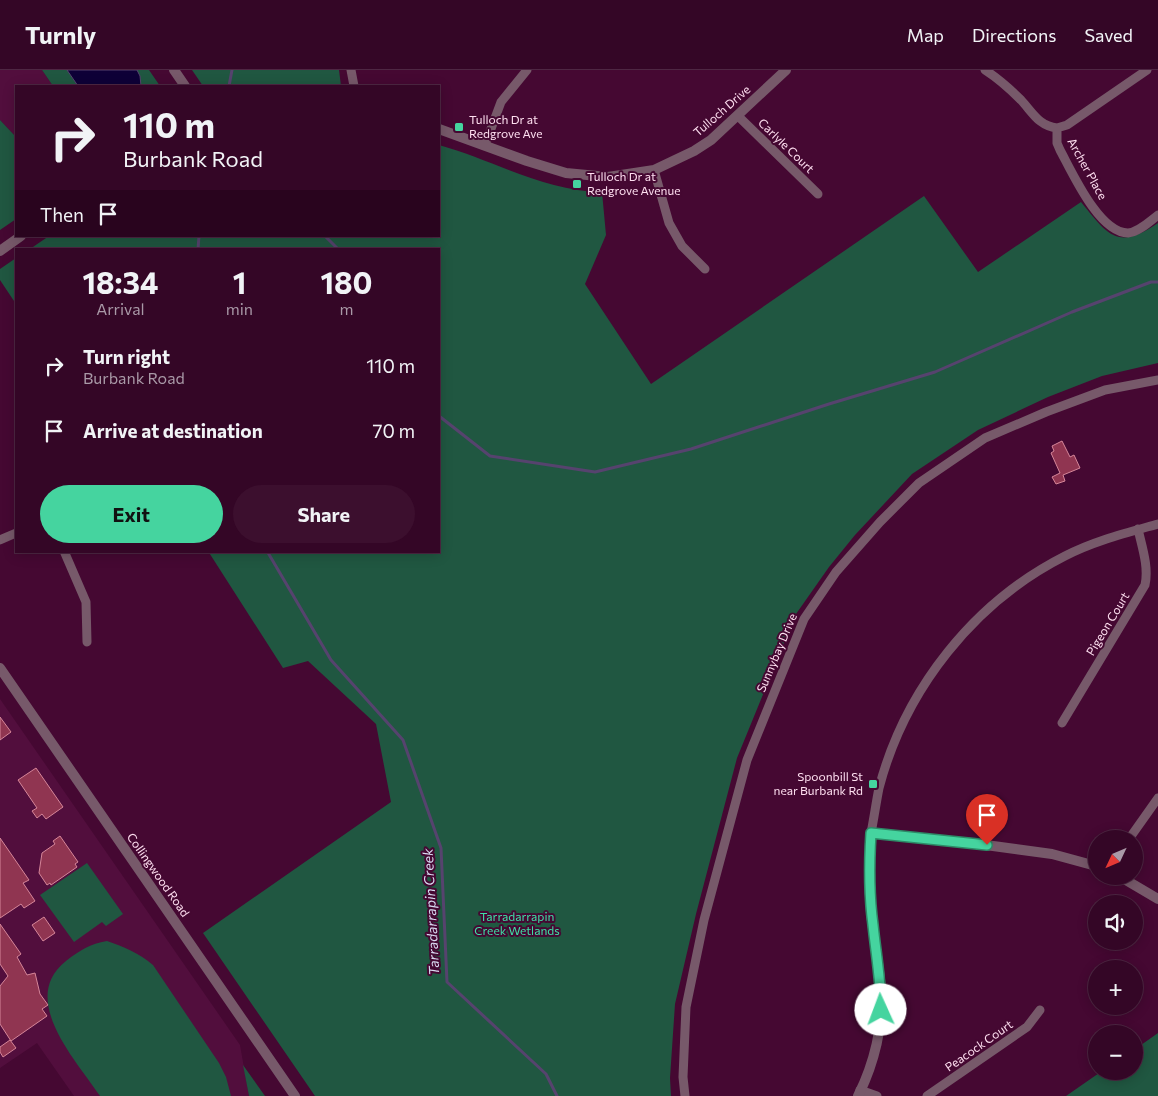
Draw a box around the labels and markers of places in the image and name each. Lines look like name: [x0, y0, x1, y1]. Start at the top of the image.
place label: Tulloch Dr at Redgrove Ave: [469, 112, 543, 140]
marker: Tulloch Dr at Redgrove Ave: [453, 121, 465, 133]
place label: Tulloch Dr at Redgrove Avenue: [587, 169, 681, 197]
marker: Tulloch Dr at Redgrove Avenue: [571, 178, 583, 190]
place label: Spoonbill St near Burbank Rd: [774, 769, 863, 797]
marker: Spoonbill St near Burbank Rd: [867, 778, 879, 790]
pin: [966, 794, 1008, 845]

